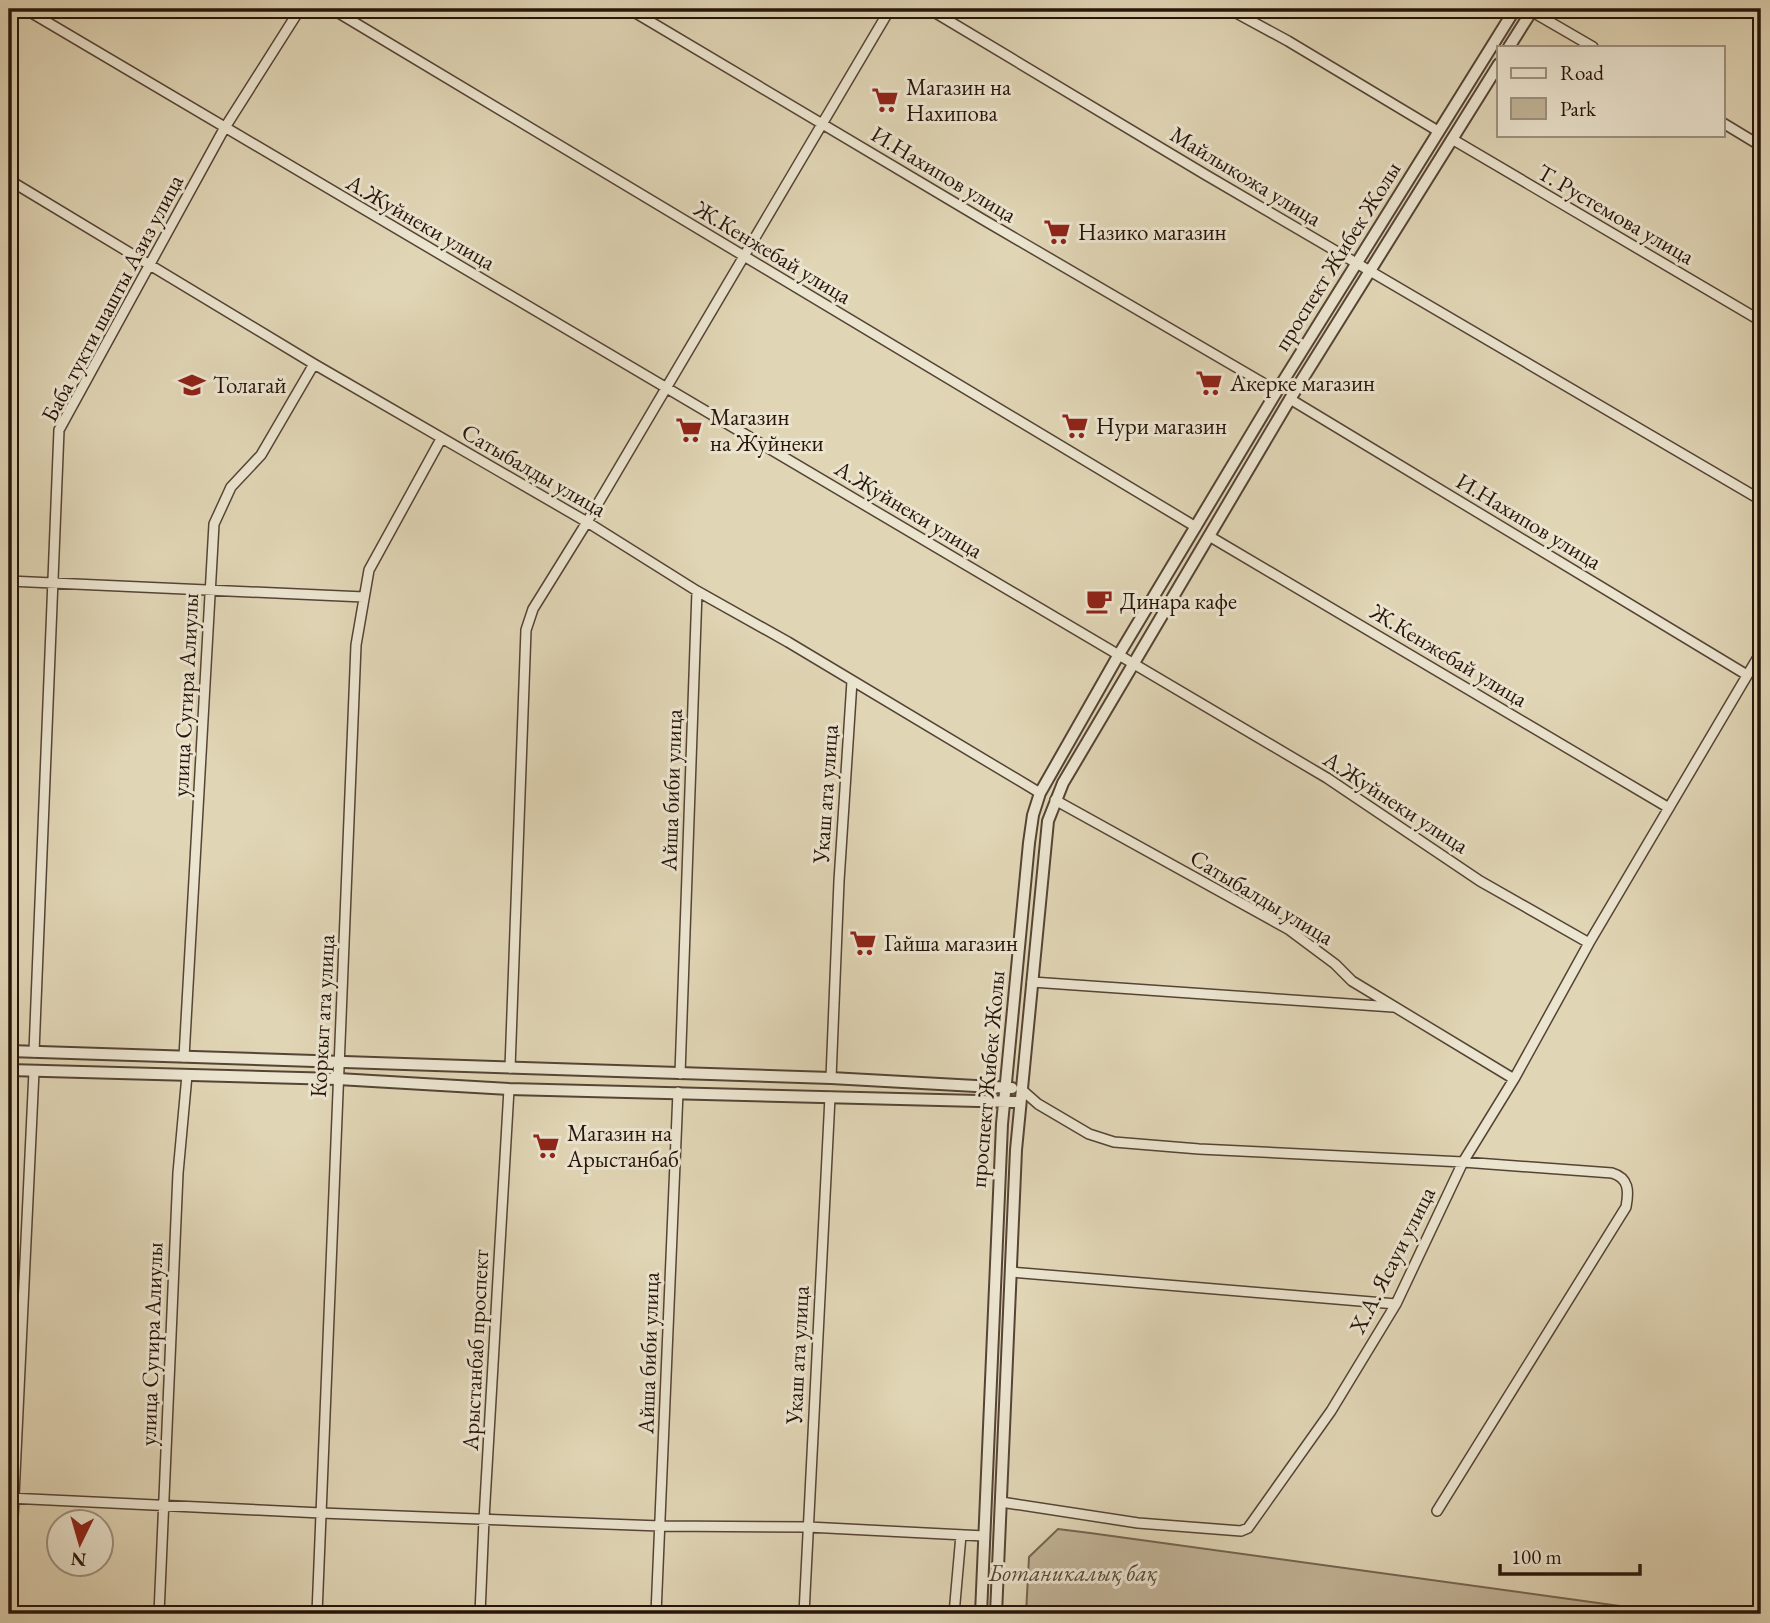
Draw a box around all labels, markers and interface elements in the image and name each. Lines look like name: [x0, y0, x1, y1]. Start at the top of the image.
legend: [1497, 46, 1724, 136]
text: Road: [1560, 59, 1604, 86]
place label: Магазин на Нахипова: [906, 72, 1012, 128]
supermarket icon: Магазин на Нахипова: [870, 85, 900, 115]
text: Park: [1560, 95, 1597, 122]
street label: И.Нахипов улица: [866, 119, 1023, 230]
street label: Майлыкожа улица: [1165, 119, 1328, 233]
street label: проспект Жибек Жолы: [1267, 156, 1407, 356]
street label: Т. Рустемова улица: [1532, 157, 1701, 272]
street label: А.Жуйнеки улица: [340, 167, 502, 277]
street label: Баба тукти шашты Азиз улица: [34, 168, 190, 427]
street label: Ж.Кенжебай улица: [688, 193, 858, 311]
supermarket icon: Назико магазин: [1042, 217, 1072, 247]
place label: Назико магазин: [1078, 217, 1227, 247]
supermarket icon: Акерке магазин: [1194, 368, 1224, 398]
place label: Акерке магазин: [1229, 368, 1375, 398]
school or university icon: Толагай: [177, 370, 207, 400]
place label: Толагай: [213, 370, 287, 400]
place label: Магазин на Жуйнеки: [710, 402, 824, 458]
supermarket icon: Нури магазин: [1060, 411, 1090, 441]
place label: Нури магазин: [1096, 411, 1227, 441]
supermarket icon: Магазин на Жуйнеки: [674, 415, 704, 445]
street label: Сатыбалды улица: [456, 416, 613, 524]
street label: А.Жуйнеки улица: [829, 452, 989, 565]
street label: И.Нахипов улица: [1451, 466, 1608, 577]
cafe icon: Динара кафе: [1084, 586, 1114, 616]
place label: Динара кафе: [1120, 586, 1237, 616]
street label: улица Сугира Алиулы: [165, 592, 205, 798]
street label: Ж.Кенжебай улица: [1364, 596, 1534, 714]
street label: Айша биби улица: [653, 708, 689, 873]
street label: Укаш ата улица: [805, 723, 845, 865]
street label: А.Жуйнеки улица: [1317, 743, 1475, 861]
street label: Сатыбалды улица: [1185, 842, 1340, 952]
supermarket icon: Гайша магазин: [848, 928, 878, 958]
place label: Гайша магазин: [884, 928, 1018, 958]
street label: Коркыт ата улица: [303, 933, 341, 1098]
street label: проспект Жибек Жолы: [963, 969, 1011, 1189]
place label: Магазин на Арыстанбаб: [566, 1118, 679, 1174]
supermarket icon: Магазин на Арыстанбаб: [531, 1131, 561, 1161]
street label: Х.А. Ясауи улица: [1342, 1181, 1442, 1340]
street label: улица Сугира Алиулы: [132, 1242, 170, 1446]
street label: Арыстанбаб проспект: [455, 1248, 495, 1452]
street label: Айша биби улица: [630, 1271, 666, 1436]
street label: Укаш ата улица: [778, 1284, 816, 1426]
north arrow: [46, 1508, 116, 1578]
scale bar: [1500, 1532, 1640, 1576]
text: 100 m: [1511, 1543, 1562, 1570]
text: N: [69, 1546, 87, 1573]
park label: Ботаникалық бақ: [988, 1558, 1158, 1588]

